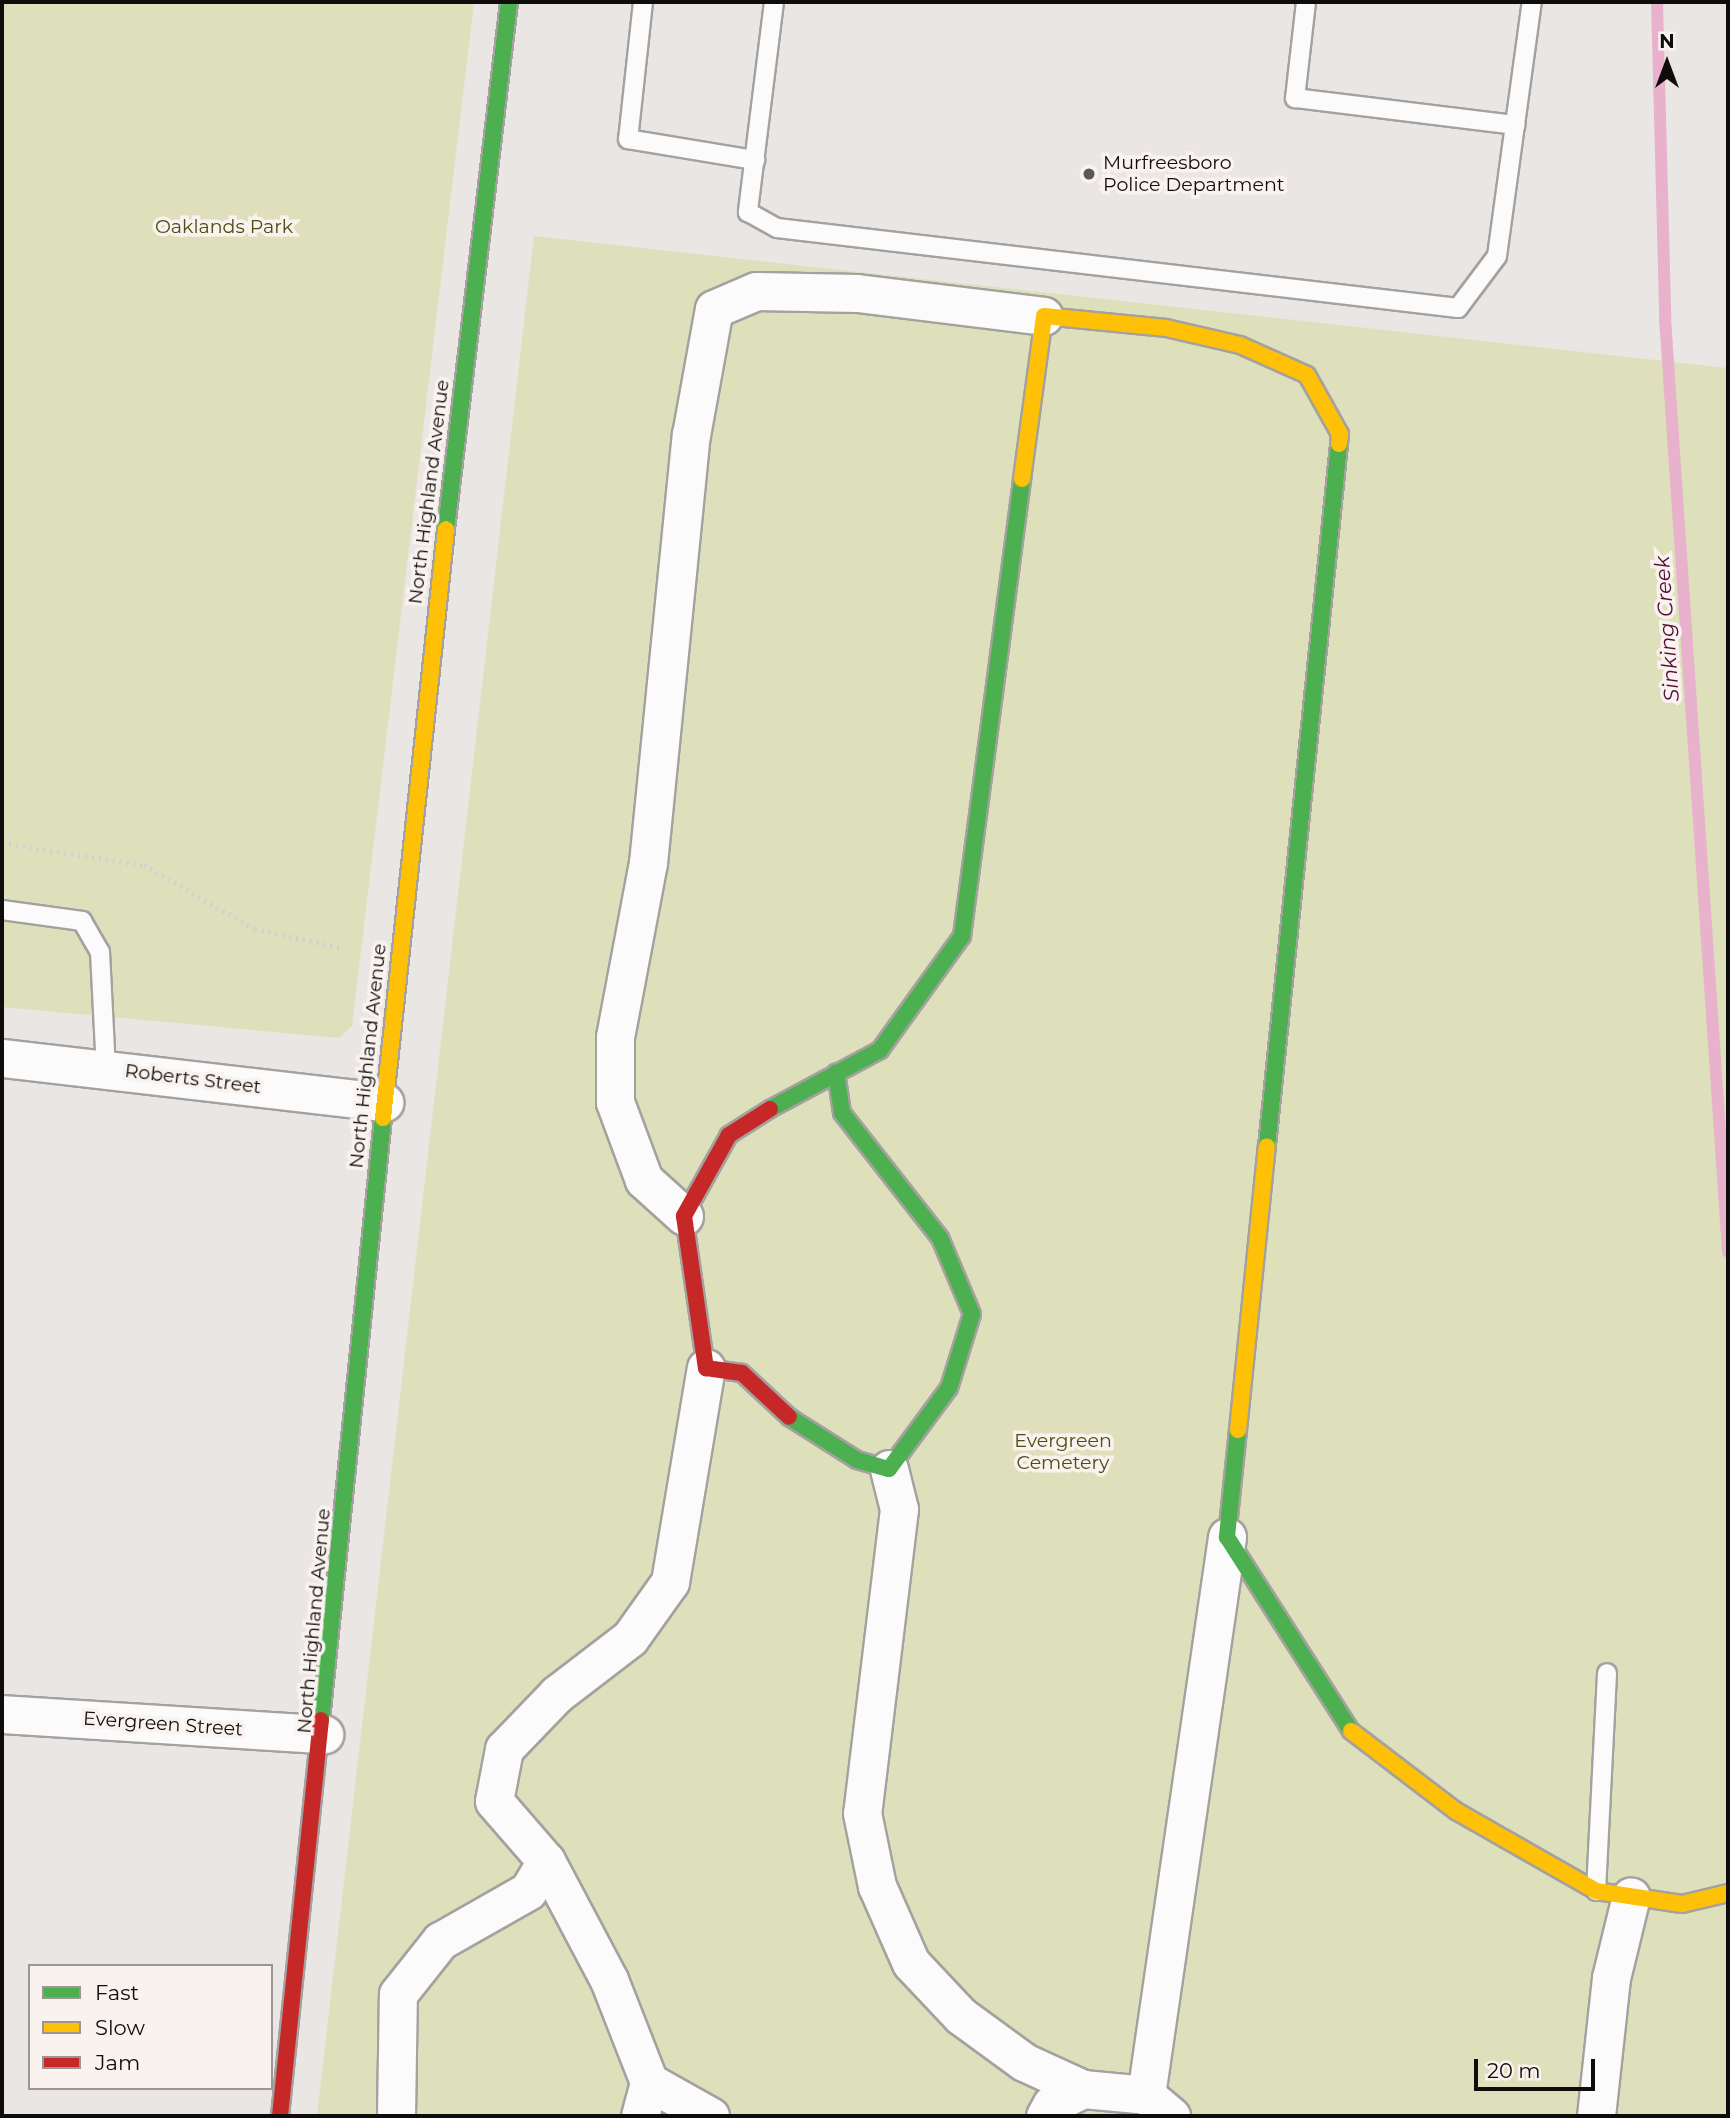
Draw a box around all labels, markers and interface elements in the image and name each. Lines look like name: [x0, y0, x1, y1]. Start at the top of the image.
north arrow: [1632, 28, 1702, 98]
text: N: [1659, 30, 1675, 53]
place label: Murfreesboro Police Department: [1103, 152, 1285, 196]
marker: Murfreesboro Police Department: [1081, 166, 1097, 182]
park label: Oaklands Park: [155, 216, 293, 238]
street label: North Highland Avenue: [404, 378, 454, 606]
water label: Sinking Creek: [1649, 555, 1685, 703]
street label: North Highland Avenue: [345, 942, 391, 1170]
street label: Roberts Street: [123, 1059, 263, 1099]
park label: Evergreen Cemetery: [1014, 1430, 1112, 1474]
street label: North Highland Avenue: [293, 1507, 335, 1735]
street label: Evergreen Street: [82, 1707, 244, 1741]
legend: [28, 1964, 273, 2090]
text: Fast: [95, 1980, 139, 2005]
text: Slow: [95, 2015, 145, 2040]
scale bar: [1478, 2044, 1599, 2088]
text: Jam: [95, 2050, 140, 2075]
text: 20 m: [1487, 2058, 1541, 2083]

